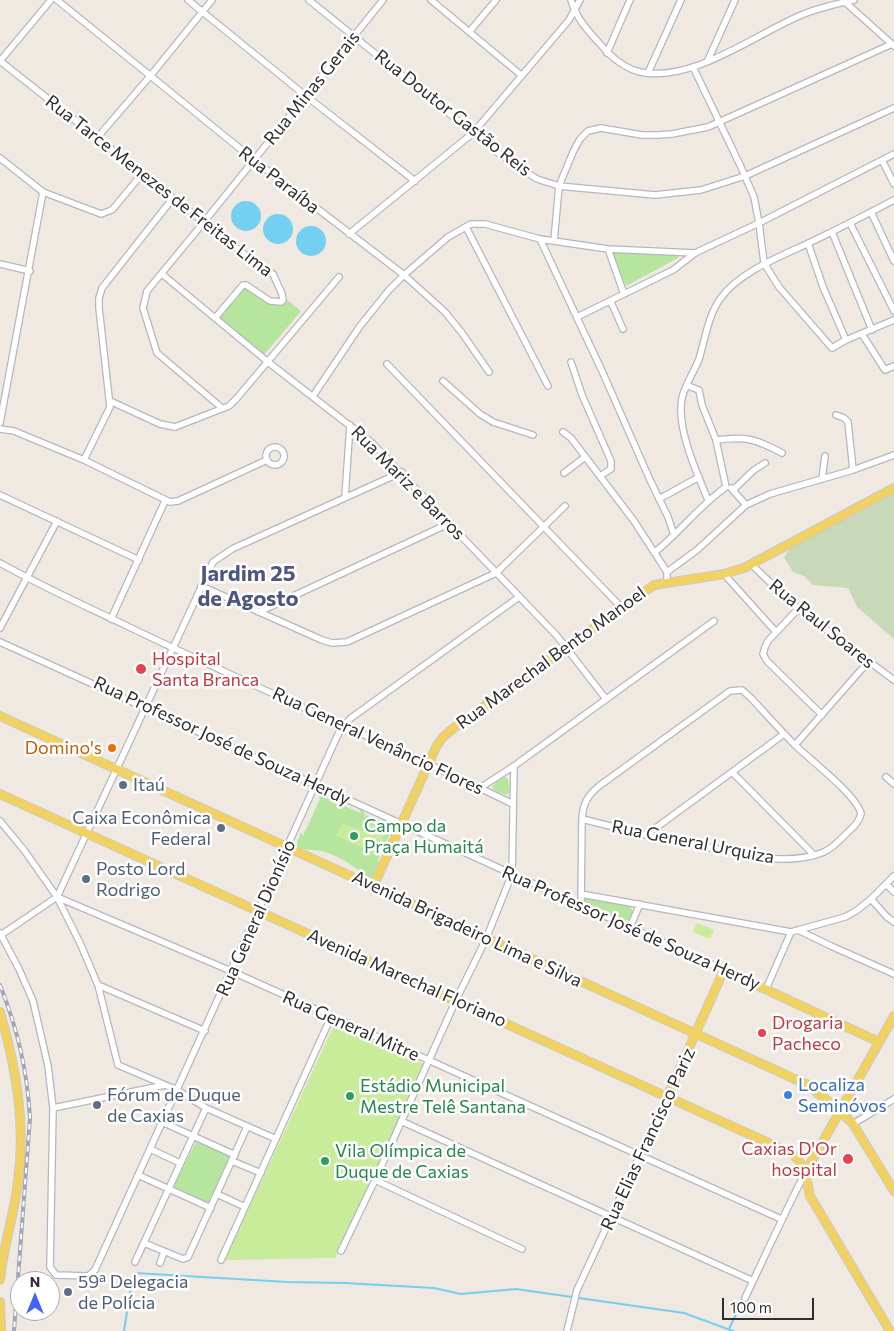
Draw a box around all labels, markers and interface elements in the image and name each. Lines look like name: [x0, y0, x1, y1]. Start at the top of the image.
street label: Rua Minas Gerais: [260, 27, 364, 149]
street label: Rua Doutor Gastão Reis: [370, 45, 536, 181]
street label: Rua Tarce Menezes de Freitas Lima: [41, 91, 277, 281]
street label: Rua Paraíba: [234, 142, 324, 218]
street label: Rua Mariz e Barros: [346, 421, 470, 545]
district label: Jardim 25 de Agosto: [197, 561, 299, 612]
street label: Rua Raul Soares: [765, 575, 879, 673]
street label: Rua Marechal Bento Manoel: [452, 582, 650, 734]
place label: Hospital Santa Branca: [152, 648, 259, 691]
marker: Hospital Santa Branca: [134, 662, 148, 676]
street label: Rua Professor José de Souza Herdy: [90, 672, 354, 810]
street label: Rua General Venâncio Flores: [269, 683, 487, 799]
place label: Domino's: [25, 737, 102, 759]
marker: Domino's: [106, 742, 118, 754]
place label: Itaú: [133, 774, 165, 796]
marker: Itaú: [117, 779, 129, 791]
place label: Caixa Econômica Federal: [72, 807, 211, 850]
place label: Campo da Praça Humaitá: [364, 815, 483, 858]
street label: Rua General Urquiza: [610, 816, 776, 868]
marker: Caixa Econômica Federal: [215, 822, 227, 834]
marker: Campo da Praça Humaitá: [348, 830, 360, 842]
street label: Rua General Dionísio: [212, 836, 300, 1000]
place label: Posto Lord Rodrigo: [96, 858, 185, 901]
street label: Rua Professor José de Souza Herdy: [498, 861, 764, 995]
street label: Avenida Brigadeiro Lima e Silva: [349, 866, 585, 992]
marker: Posto Lord Rodrigo: [80, 873, 92, 885]
street label: Avenida Marechal Floriano: [304, 924, 510, 1032]
street label: Rua General Mitre: [279, 986, 423, 1066]
place label: Drogaria Pacheco: [772, 1012, 843, 1054]
marker: Drogaria Pacheco: [756, 1027, 768, 1039]
street label: Rua Elias Francisco Pariz: [596, 1044, 700, 1234]
place label: Localiza Seminóvos: [798, 1074, 887, 1116]
place label: Estádio Municipal Mestre Telê Santana: [360, 1075, 526, 1118]
place label: Fórum de Duque de Caxias: [107, 1084, 241, 1126]
marker: Localiza Seminóvos: [782, 1089, 794, 1101]
marker: Estádio Municipal Mestre Telê Santana: [344, 1090, 356, 1102]
marker: Fórum de Duque de Caxias: [91, 1099, 103, 1111]
place label: Caxias D'Or hospital: [741, 1138, 837, 1180]
place label: Vila Olímpica de Duque de Caxias: [335, 1140, 469, 1182]
marker: Caxias D'Or hospital: [841, 1152, 855, 1166]
marker: Vila Olímpica de Duque de Caxias: [319, 1155, 331, 1167]
north arrow: [10, 1271, 60, 1321]
place label: 59ª Delegacia de Polícia: [78, 1271, 188, 1314]
text: N: [30, 1273, 40, 1290]
marker: 59ª Delegacia de Polícia: [62, 1286, 74, 1298]
scale bar: [724, 1288, 816, 1320]
text: 100 m: [730, 1298, 772, 1316]

